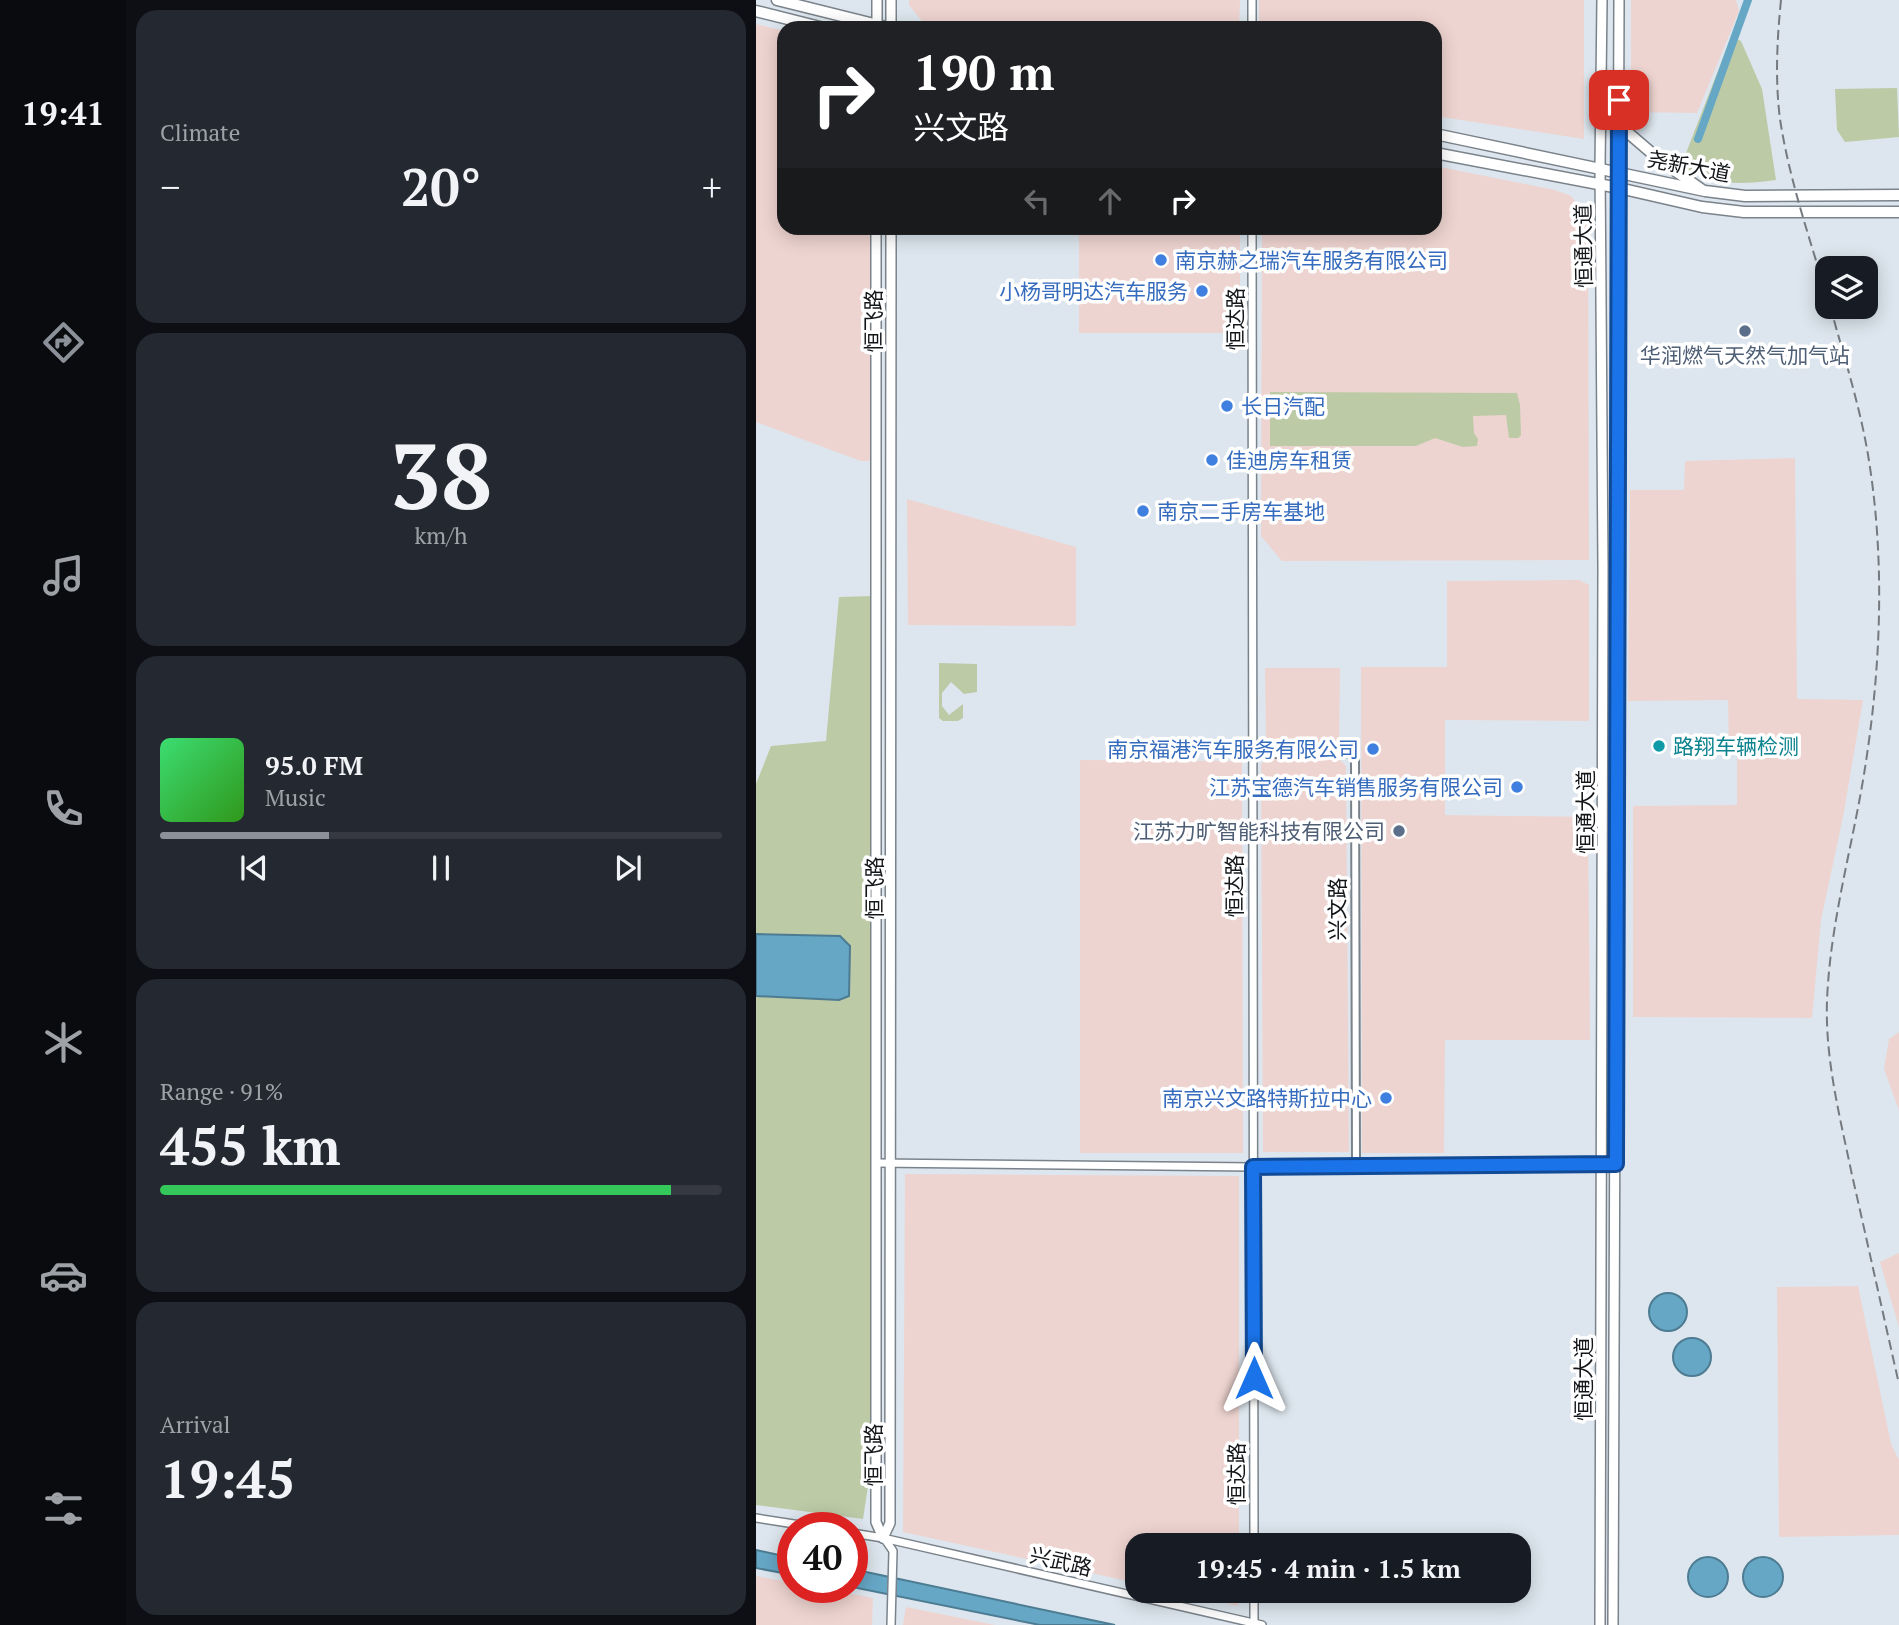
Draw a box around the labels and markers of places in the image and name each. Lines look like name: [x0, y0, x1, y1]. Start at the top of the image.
pin: [1589, 70, 1649, 130]
place label: 南京赫之瑞汽车服务有限公司: [1175, 246, 1448, 274]
marker: 南京赫之瑞汽车服务有限公司: [1153, 252, 1169, 268]
place label: 小杨哥明达汽车服务: [999, 277, 1188, 305]
marker: 小杨哥明达汽车服务: [1194, 283, 1210, 299]
marker: 华润燃气天然气加气站: [1737, 323, 1753, 339]
place label: 华润燃气天然气加气站: [1640, 341, 1850, 369]
place label: 长日汽配: [1241, 392, 1325, 420]
marker: 长日汽配: [1219, 398, 1235, 414]
place label: 佳迪房车租赁: [1226, 446, 1352, 474]
marker: 佳迪房车租赁: [1204, 452, 1220, 468]
place label: 南京二手房车基地: [1157, 497, 1325, 525]
marker: 南京二手房车基地: [1135, 503, 1151, 519]
place label: 路翔车辆检测: [1673, 732, 1799, 760]
place label: 南京福港汽车服务有限公司: [1107, 735, 1359, 763]
marker: 路翔车辆检测: [1651, 738, 1667, 754]
marker: 南京福港汽车服务有限公司: [1365, 741, 1381, 757]
place label: 江苏宝德汽车销售服务有限公司: [1209, 773, 1503, 801]
marker: 江苏宝德汽车销售服务有限公司: [1509, 779, 1525, 795]
place label: 江苏力旷智能科技有限公司: [1133, 817, 1385, 845]
marker: 江苏力旷智能科技有限公司: [1391, 823, 1407, 839]
place label: 南京兴文路特斯拉中心: [1162, 1084, 1372, 1112]
marker: 南京兴文路特斯拉中心: [1378, 1090, 1394, 1106]

